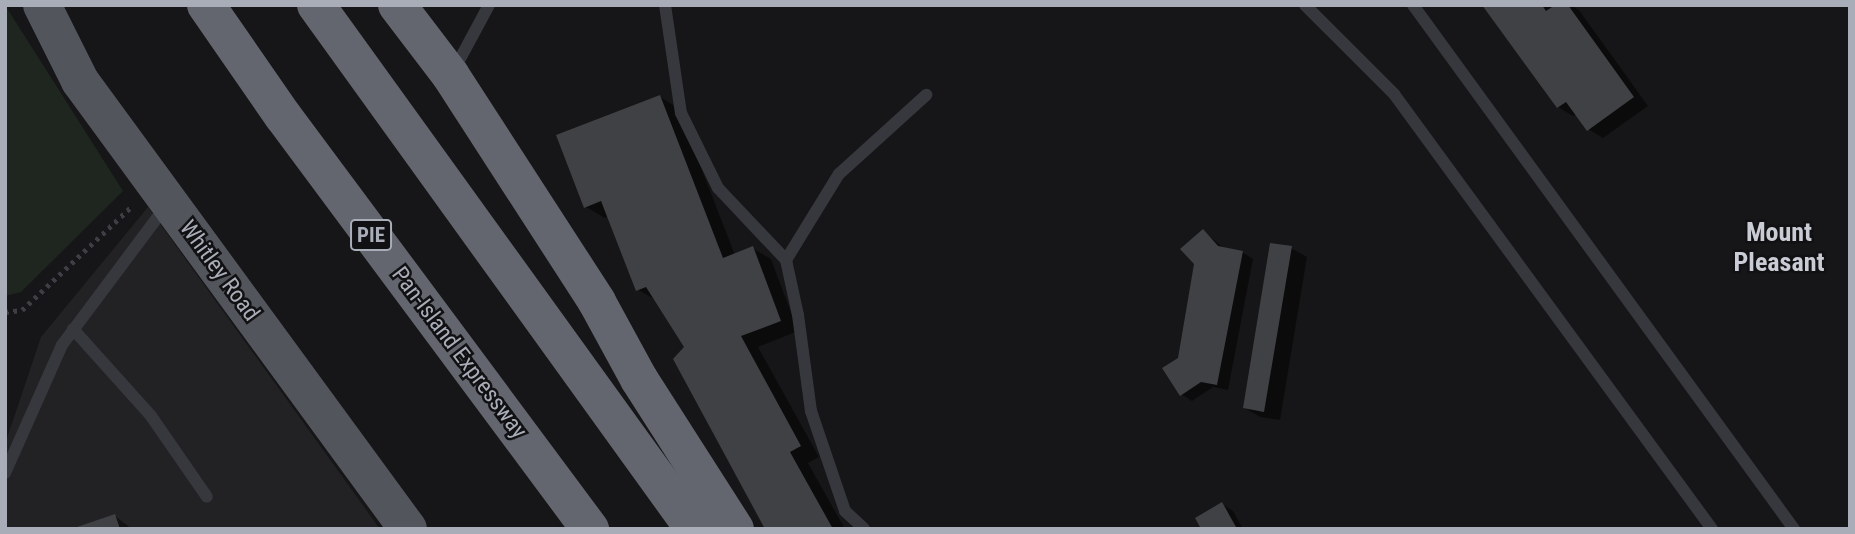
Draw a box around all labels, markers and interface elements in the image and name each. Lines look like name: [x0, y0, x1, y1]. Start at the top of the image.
street label: Whitley Road: [173, 215, 265, 327]
district label: Mount Pleasant: [1734, 217, 1824, 278]
road number: PIE: [350, 218, 392, 252]
street label: Pan-Island Expressway: [385, 262, 533, 444]

